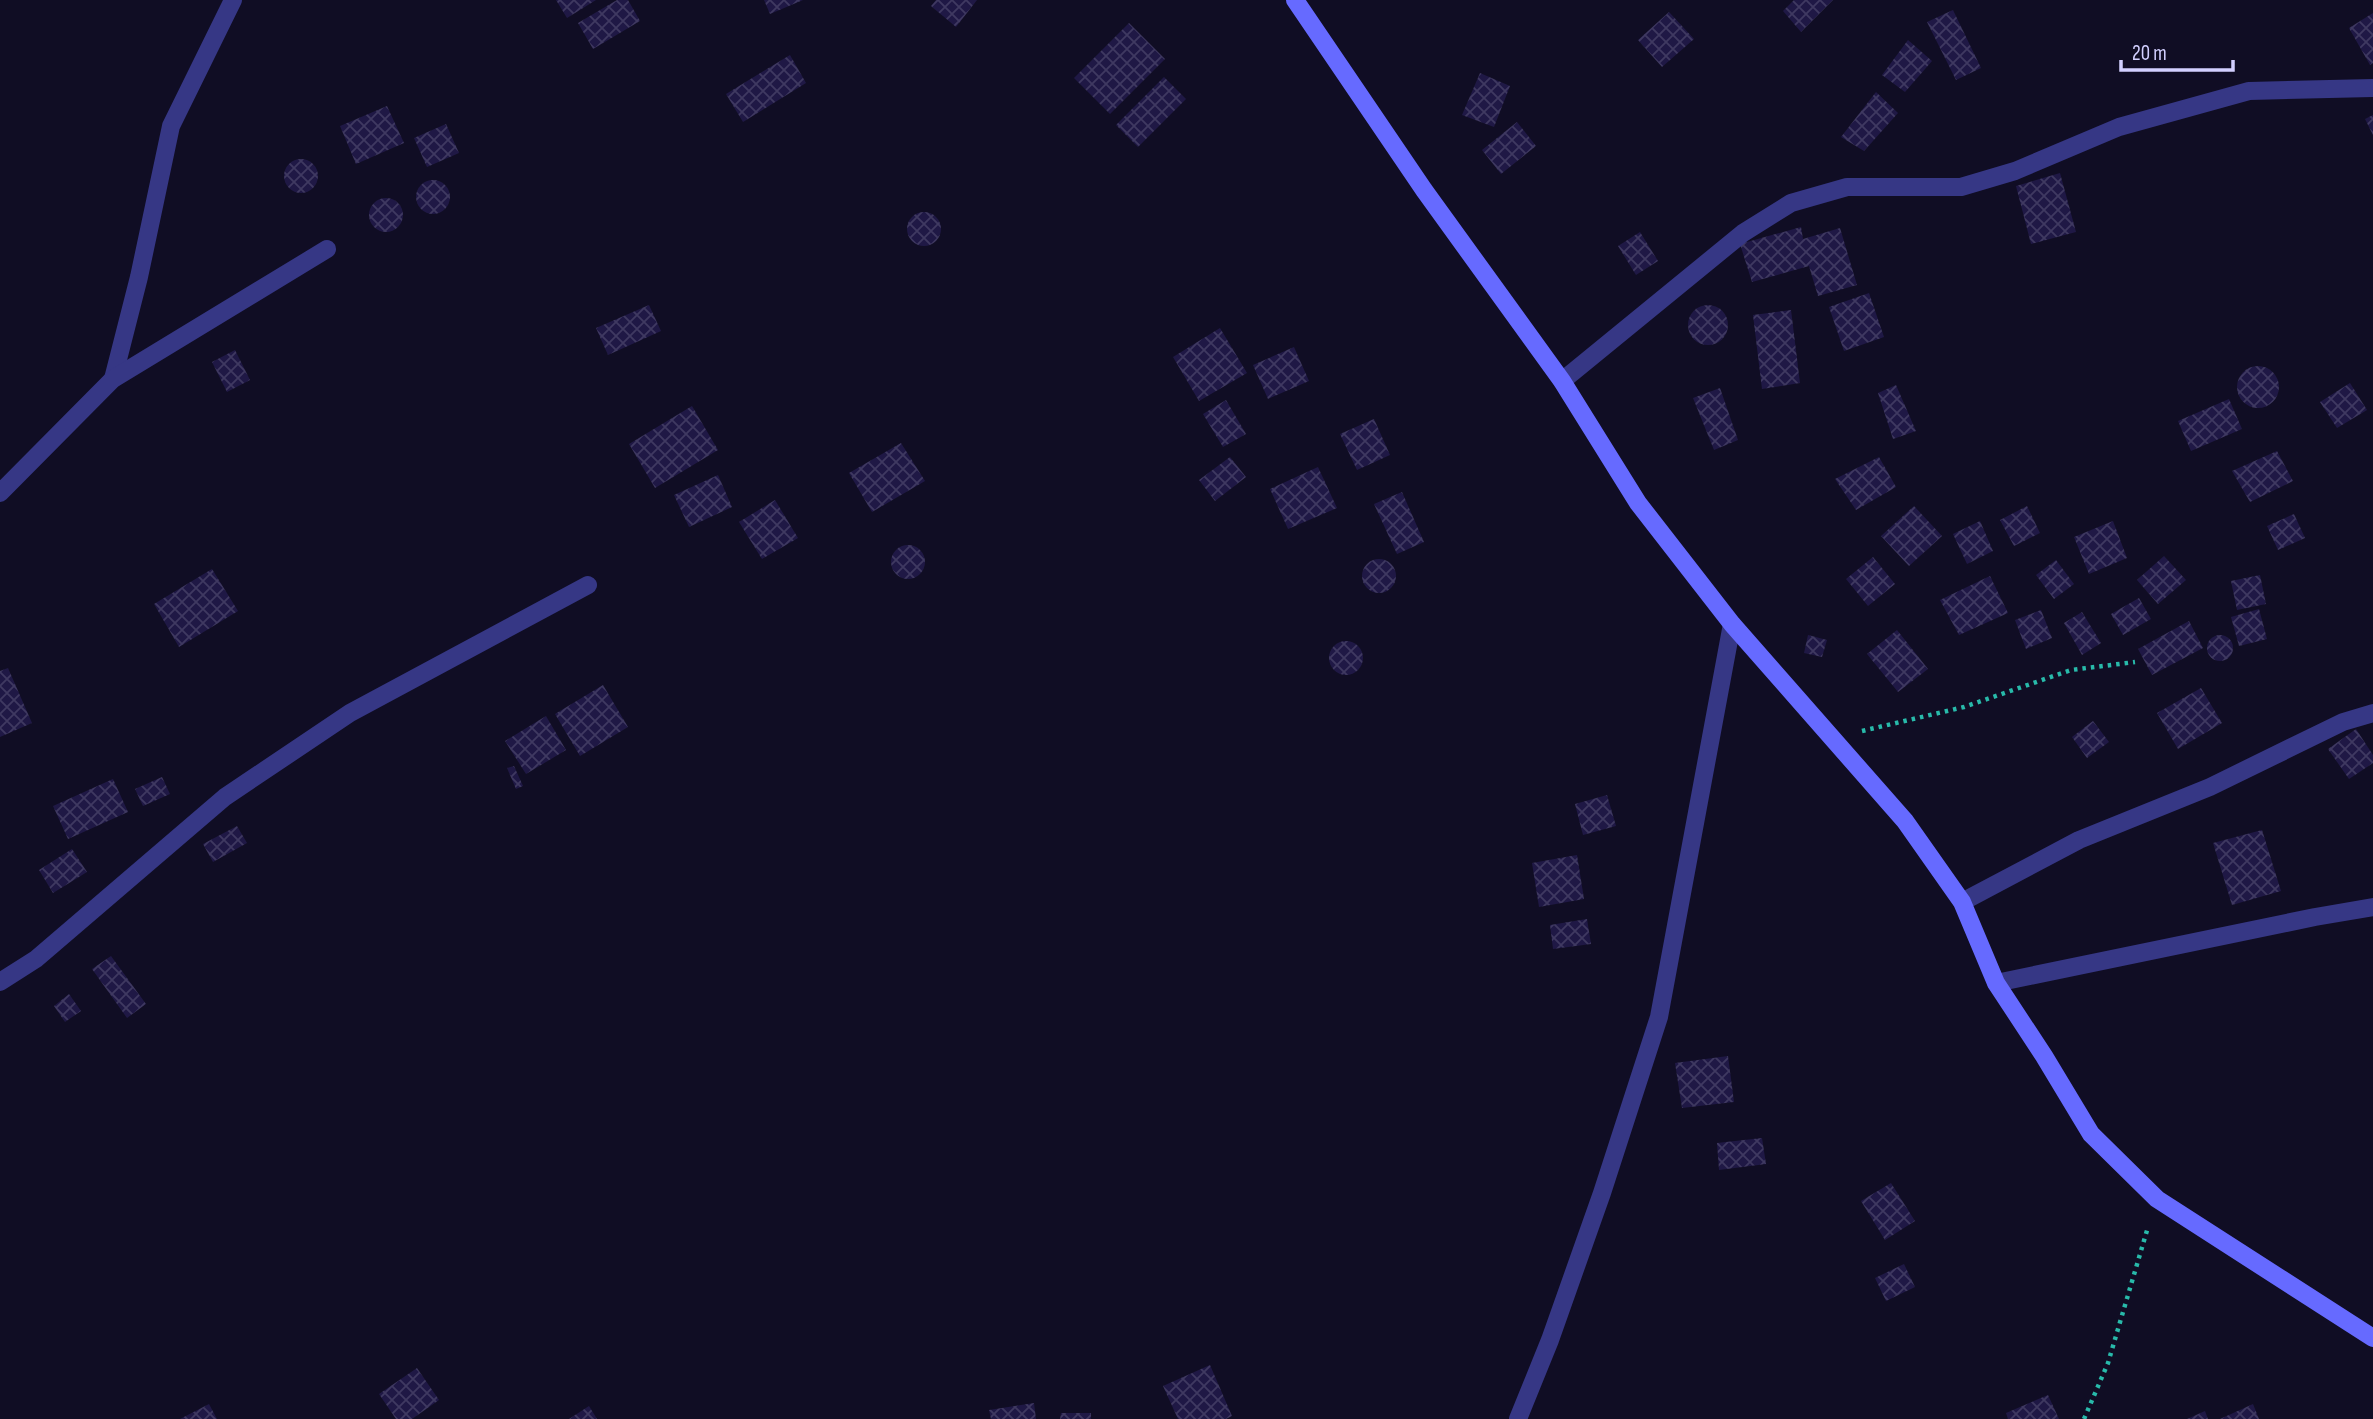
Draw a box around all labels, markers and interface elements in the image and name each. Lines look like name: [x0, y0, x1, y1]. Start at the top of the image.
scale bar: [2121, 28, 2233, 72]
text: 20 m: [2132, 41, 2167, 66]

